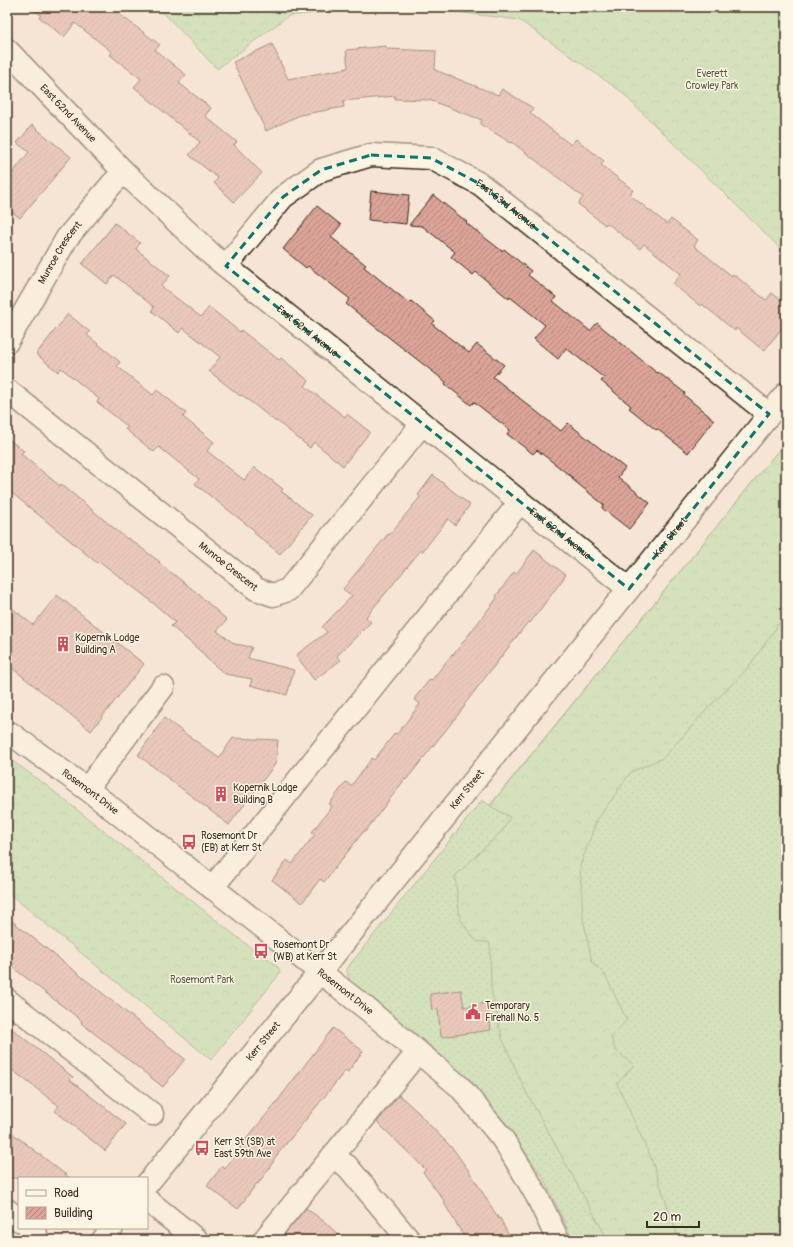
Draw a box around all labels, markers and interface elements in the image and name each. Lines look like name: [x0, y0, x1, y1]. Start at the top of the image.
park label: Everett Crowley Park: [686, 68, 739, 92]
street label: East 62nd Avenue: [37, 82, 98, 145]
street label: East 63rd Avenue: [474, 177, 538, 232]
street label: Munroe Crescent: [36, 218, 85, 286]
street label: East 62nd Avenue: [274, 303, 340, 360]
street label: East 62nd Avenue: [527, 506, 593, 562]
street label: Kerr Street: [651, 514, 691, 560]
street label: Munroe Crescent: [196, 539, 261, 594]
place label: Kopernik Lodge Building A: [75, 632, 139, 656]
building icon: Kopernik Lodge Building A: [54, 635, 72, 653]
street label: Rosemont Drive: [59, 767, 121, 817]
street label: Kerr Street: [448, 767, 487, 812]
place label: Kopernik Lodge Building B: [233, 782, 297, 806]
building icon: Kopernik Lodge Building B: [212, 785, 230, 803]
place label: Rosemont Dr (EB) at Kerr St: [201, 830, 262, 854]
bus stop icon: Rosemont Dr (EB) at Kerr St: [180, 833, 198, 851]
place label: Rosemont Dr (WB) at Kerr St: [273, 939, 338, 963]
bus stop icon: Rosemont Dr (WB) at Kerr St: [252, 942, 270, 960]
street label: Rosemont Drive: [315, 966, 376, 1018]
park label: Rosemont Park: [170, 974, 235, 986]
place label: Temporary Firehall No. 5: [485, 1000, 539, 1024]
public building icon: Temporary Firehall No. 5: [464, 1003, 482, 1021]
street label: Kerr Street: [244, 1019, 284, 1064]
place label: Kerr St (SB) at East 59th Ave: [214, 1136, 276, 1160]
bus stop icon: Kerr St (SB) at East 59th Ave: [193, 1139, 211, 1157]
legend: [18, 1177, 148, 1229]
text: Road: [54, 1186, 79, 1201]
scale bar: [647, 1203, 699, 1229]
text: Building: [54, 1206, 93, 1221]
text: 20 m: [653, 1210, 682, 1225]

